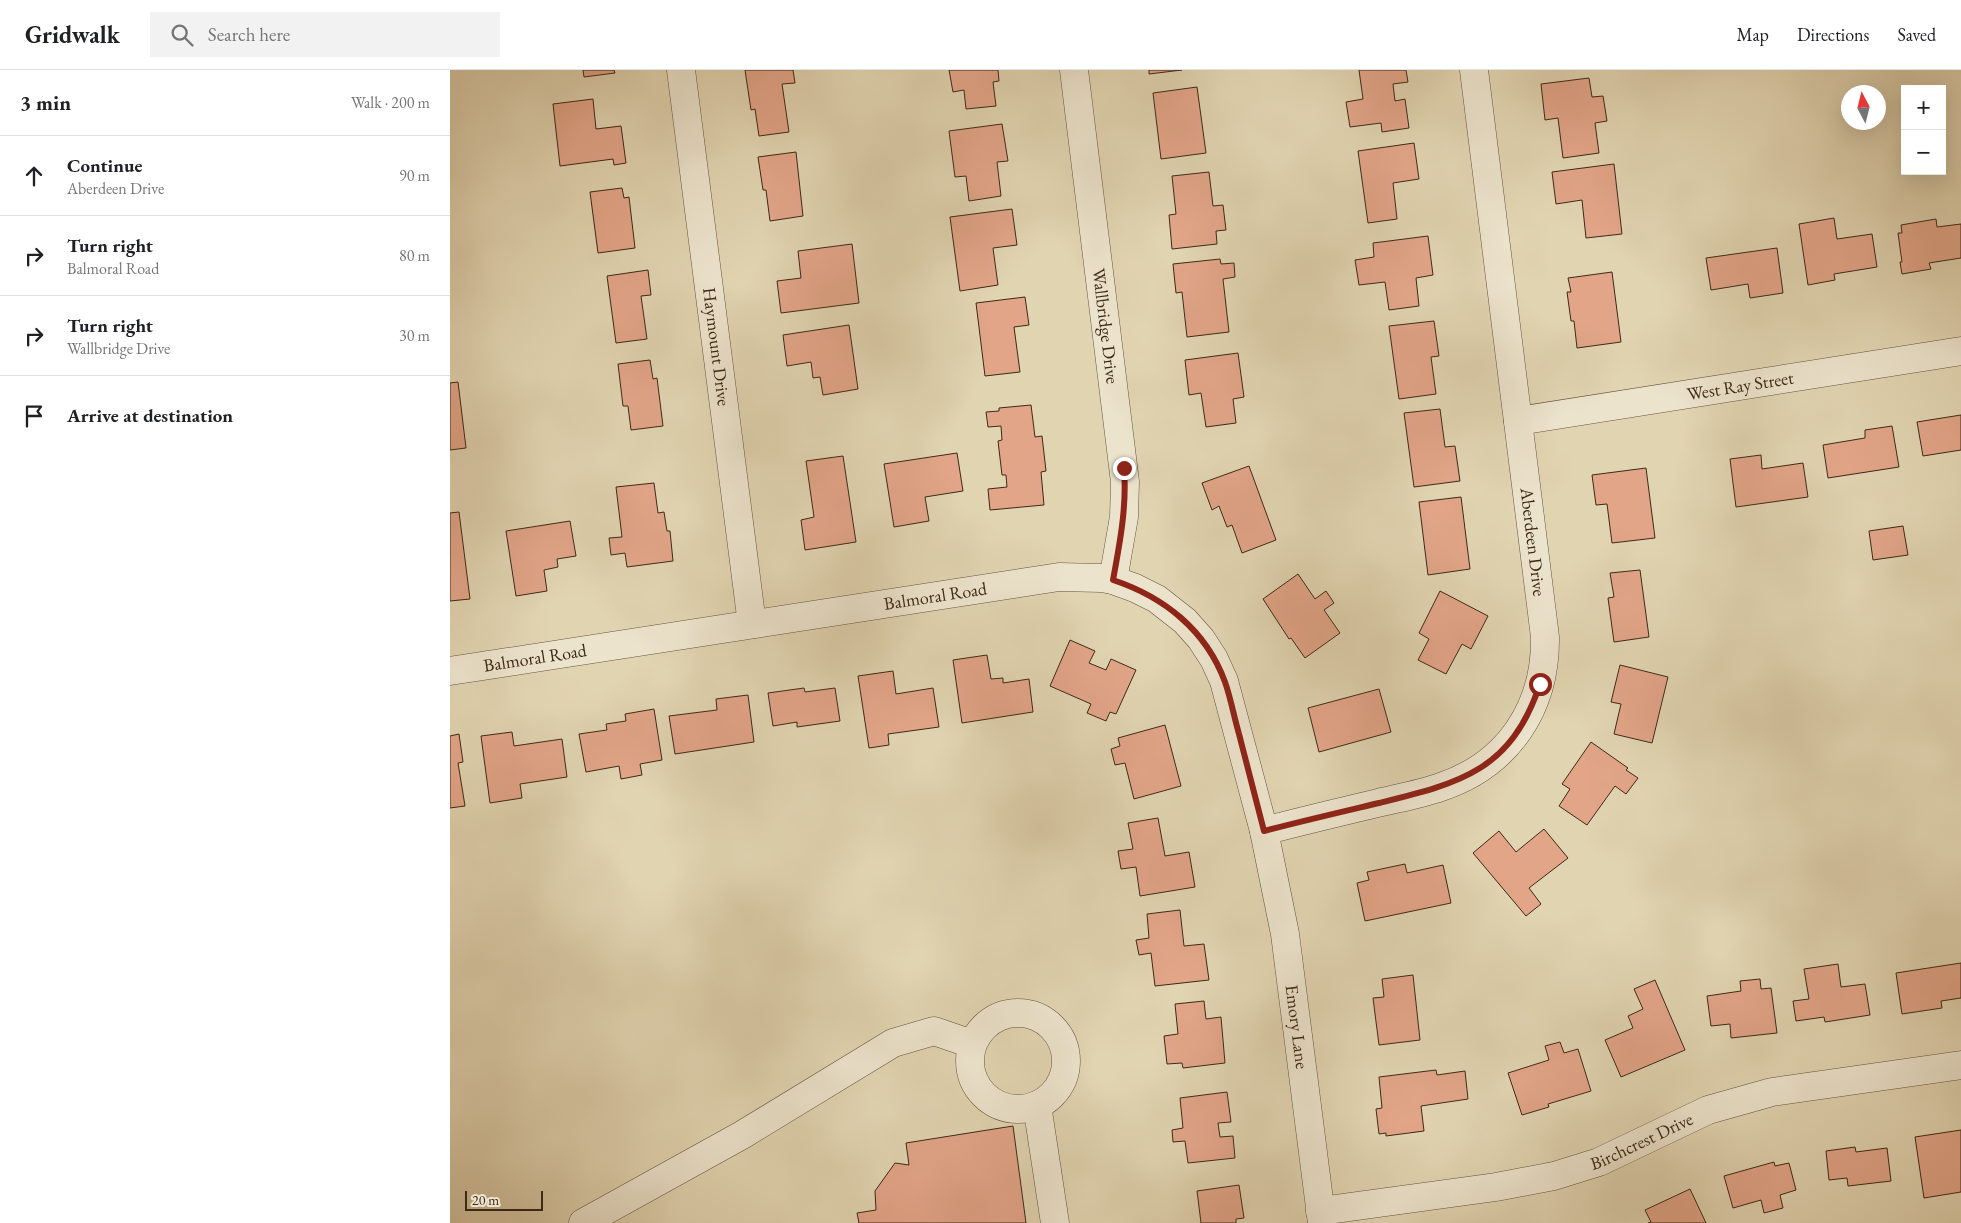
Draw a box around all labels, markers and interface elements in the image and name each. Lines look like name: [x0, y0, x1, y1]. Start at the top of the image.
search box: [150, 12, 500, 57]
text: Gridwalk: [25, 19, 120, 50]
icon: search: [168, 21, 196, 49]
text: Search here: [208, 22, 290, 47]
text: Map: [1737, 23, 1769, 46]
text: Directions: [1797, 23, 1869, 46]
text: Saved: [1897, 23, 1936, 46]
north arrow: [1841, 85, 1886, 130]
map controls: [1901, 85, 1946, 175]
button: +: [1901, 85, 1946, 130]
text: 3 min: [20, 89, 71, 116]
text: Walk · 200 m: [351, 92, 430, 113]
button: −: [1901, 130, 1946, 175]
text: Continue: [67, 153, 142, 178]
icon: ahead: [20, 162, 48, 190]
text: 90 m: [399, 165, 430, 186]
text: Aberdeen Drive: [67, 178, 164, 199]
text: Turn right: [67, 233, 153, 258]
icon: right: [20, 242, 48, 270]
text: 80 m: [399, 245, 430, 266]
text: Balmoral Road: [67, 258, 159, 279]
street label: Wallbridge Drive: [1088, 267, 1125, 385]
street label: Haymount Drive: [698, 286, 736, 407]
text: Turn right: [67, 313, 153, 338]
icon: right: [20, 322, 48, 350]
text: 30 m: [399, 325, 430, 346]
text: Wallbridge Drive: [67, 338, 170, 359]
street label: West Ray Street: [1685, 366, 1796, 405]
icon: arrive: [20, 402, 48, 430]
text: Arrive at destination: [67, 403, 233, 428]
route end: [1113, 457, 1136, 480]
street label: Aberdeen Drive: [1515, 485, 1552, 598]
street label: Balmoral Road: [882, 576, 989, 615]
street label: Balmoral Road: [482, 638, 589, 677]
route start: [1529, 673, 1552, 696]
street label: Emory Lane: [1281, 983, 1314, 1070]
street label: Birchcrest Drive: [1587, 1107, 1697, 1175]
scale bar: [465, 1188, 542, 1211]
text: 20 m: [472, 1191, 499, 1209]

